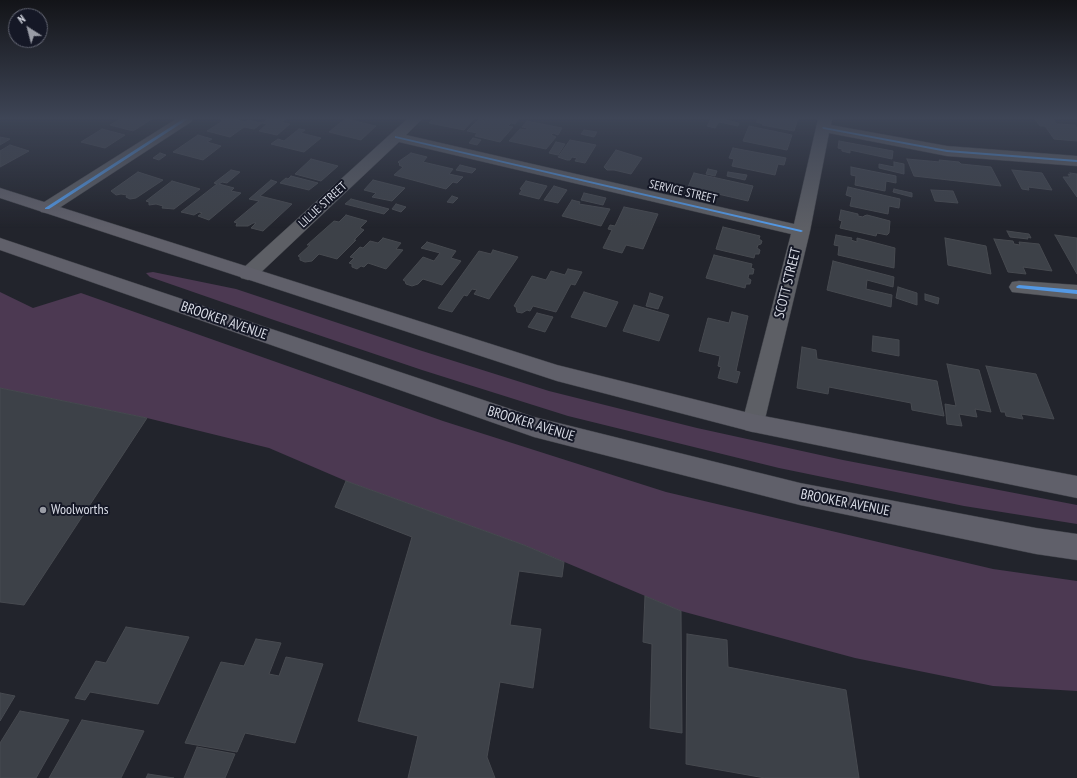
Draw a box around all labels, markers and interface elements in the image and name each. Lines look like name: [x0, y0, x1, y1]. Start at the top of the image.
north arrow: [8, 8, 48, 48]
text: N: [15, 12, 28, 27]
street label: SERVICE STREET: [648, 177, 718, 207]
street label: LILLIE STREET: [296, 179, 350, 231]
street label: SCOTT STREET: [771, 246, 805, 320]
street label: BROOKER AVENUE: [179, 298, 269, 344]
street label: BROOKER AVENUE: [485, 403, 577, 445]
street label: BROOKER AVENUE: [799, 486, 891, 520]
place label: Woolworths: [51, 502, 108, 518]
marker: Woolworths: [38, 505, 48, 515]

